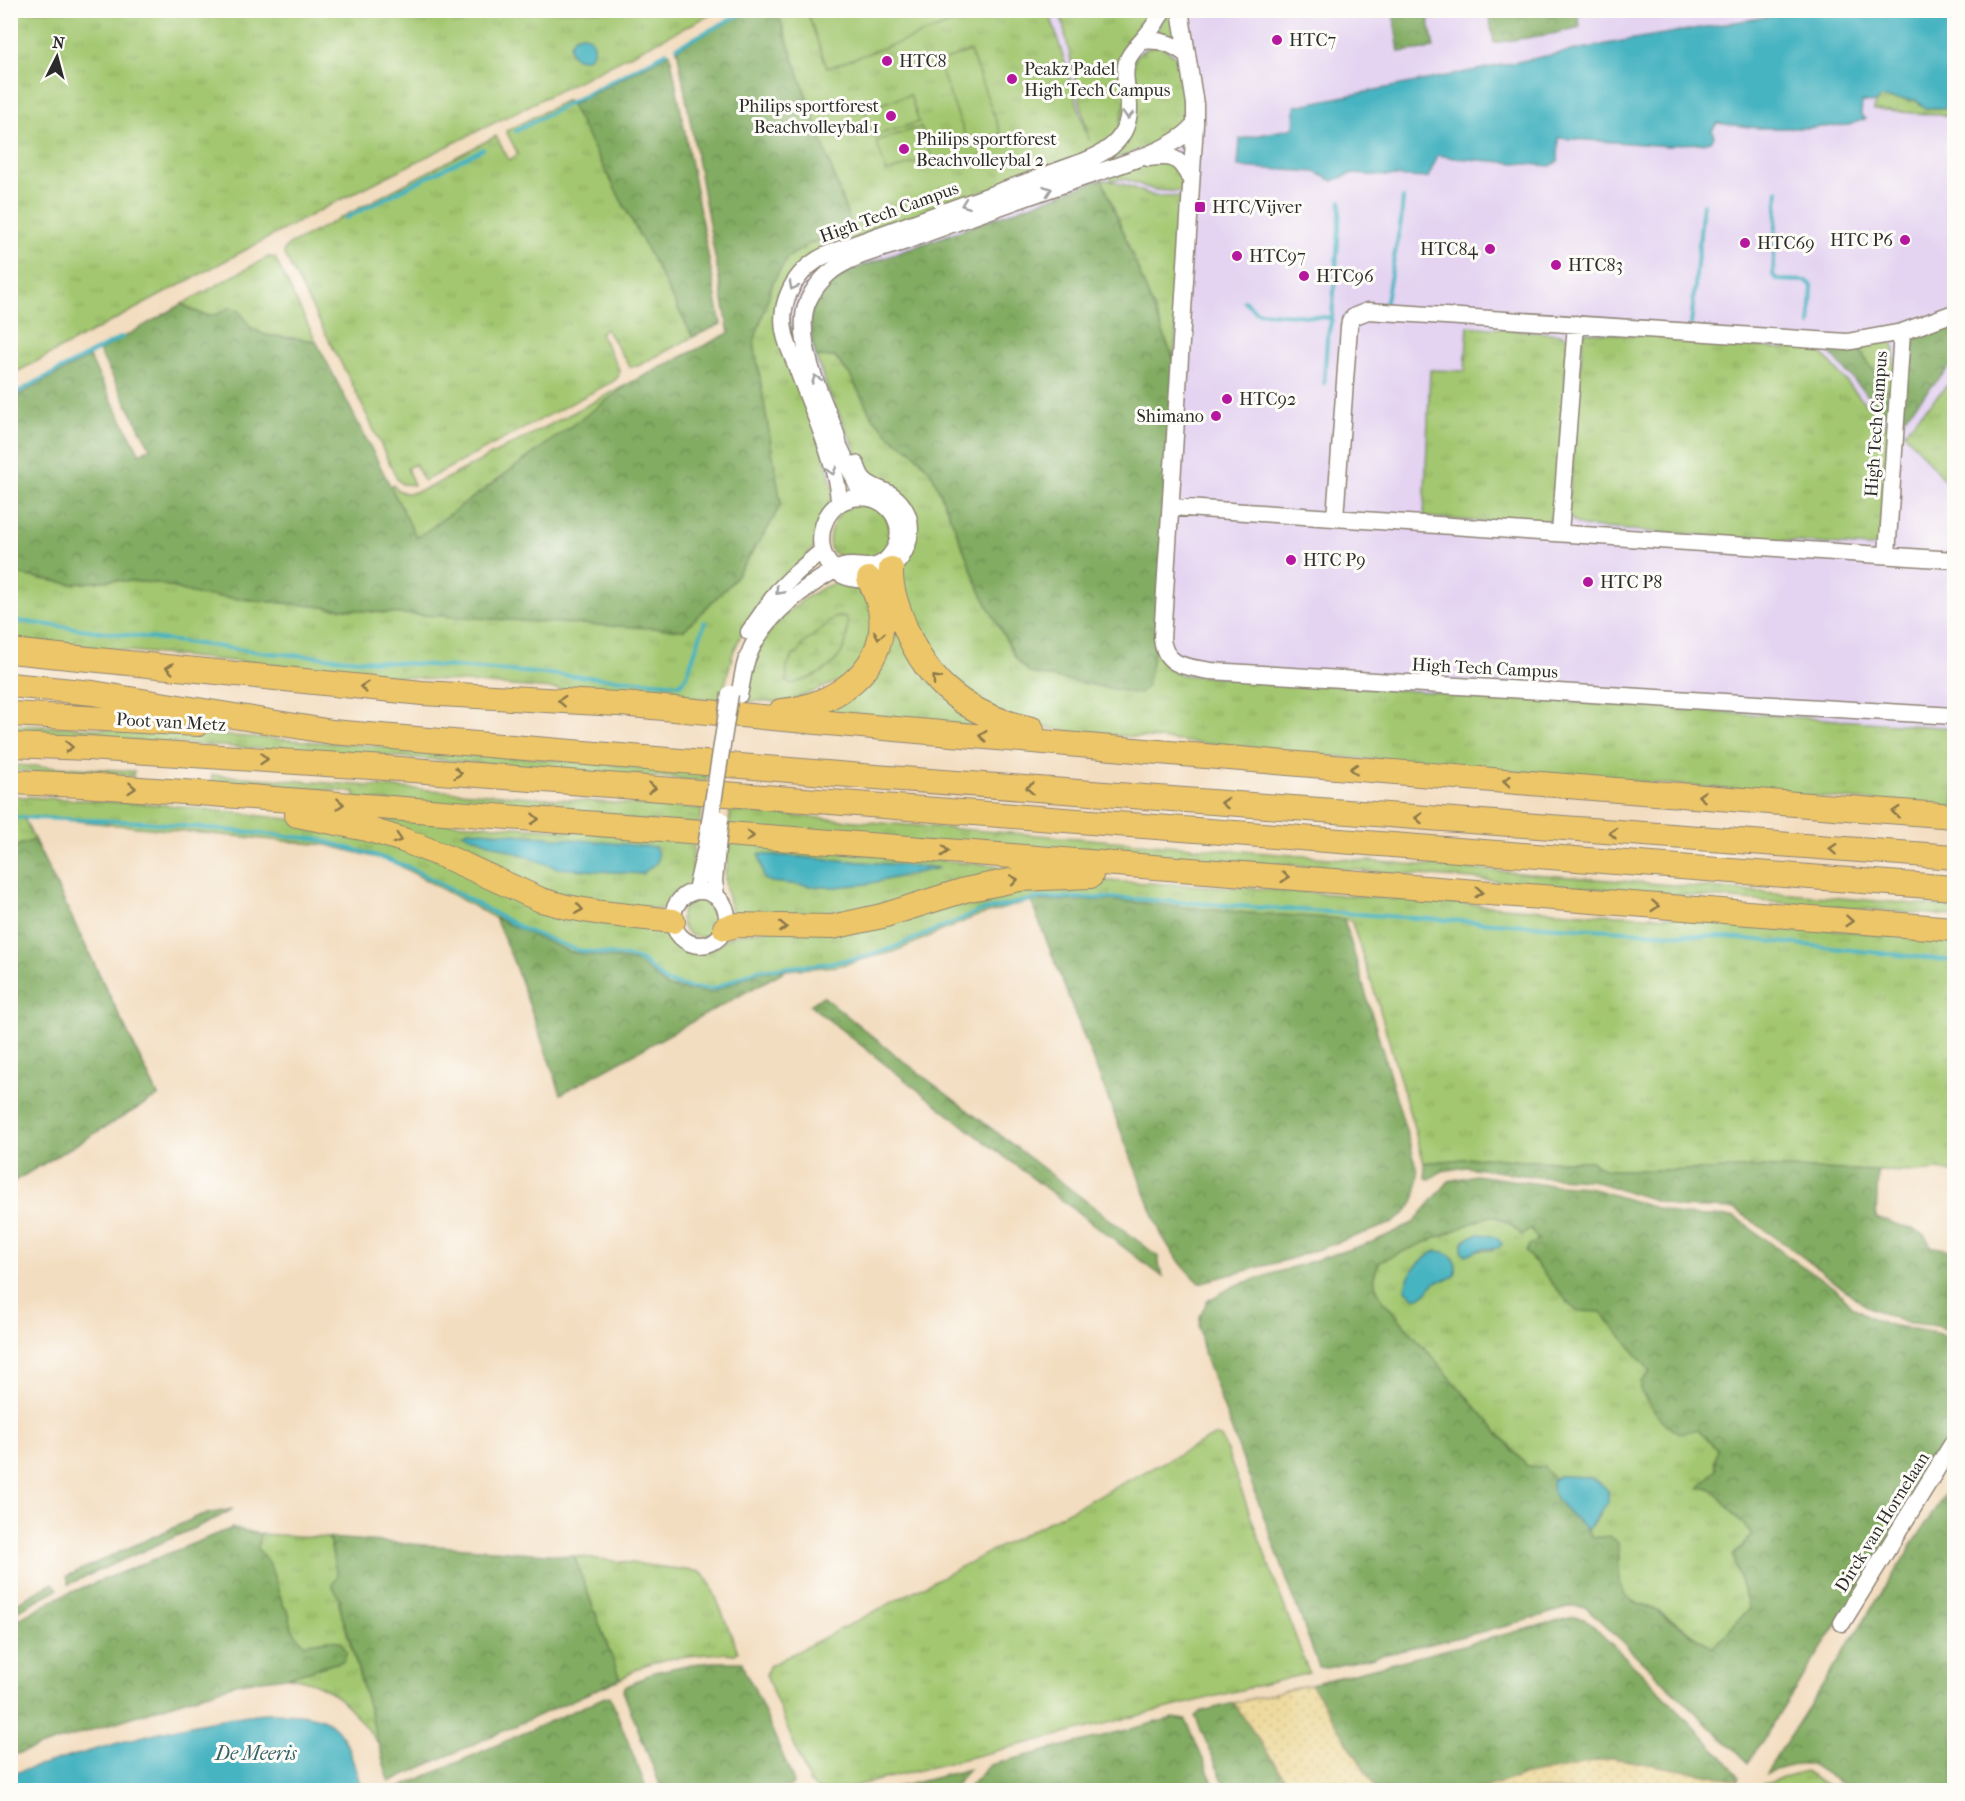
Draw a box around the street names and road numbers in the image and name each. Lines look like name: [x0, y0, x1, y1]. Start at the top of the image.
street label: High Tech Campus: [817, 177, 962, 247]
street label: High Tech Campus: [1861, 350, 1892, 498]
street label: High Tech Campus: [1411, 654, 1559, 683]
street label: Poot van Metz: [116, 709, 226, 736]
street label: Dirck van Hornelaan: [1831, 1448, 1934, 1596]

